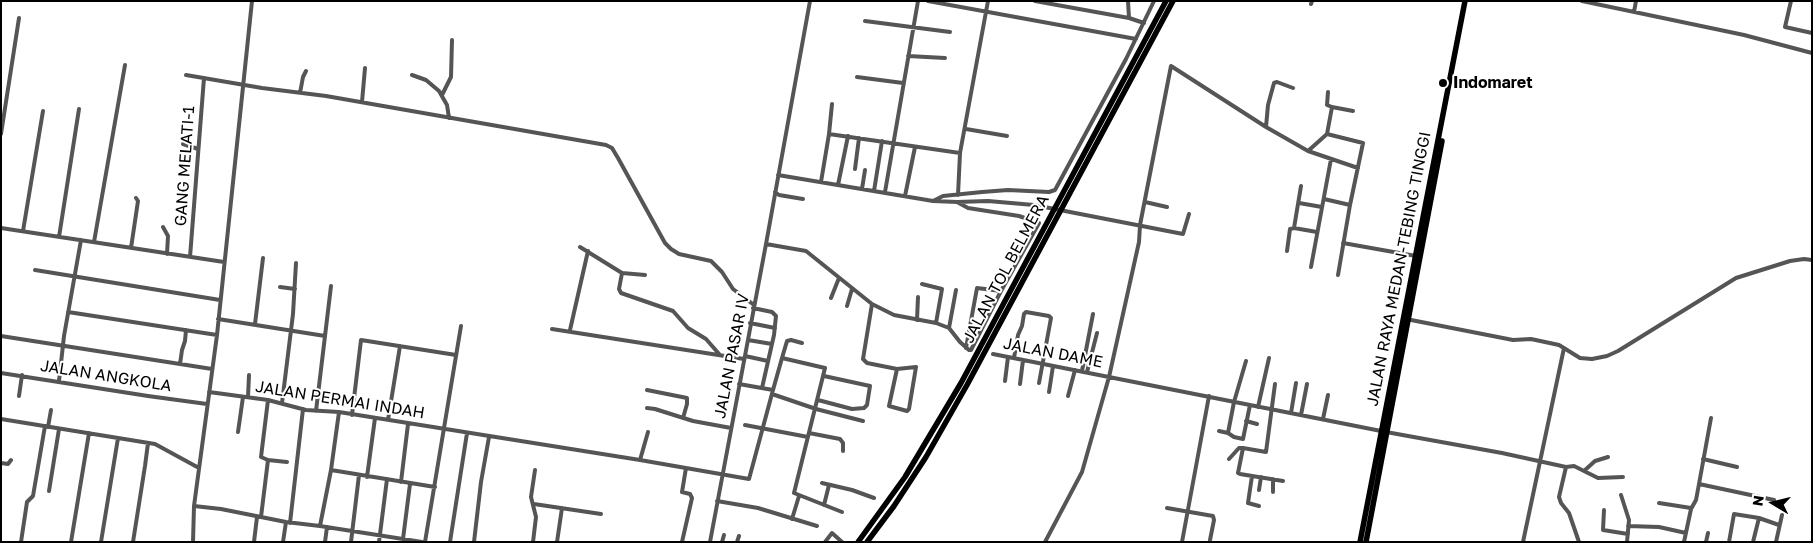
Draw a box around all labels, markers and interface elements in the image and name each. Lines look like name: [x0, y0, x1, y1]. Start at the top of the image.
place label: Indomaret: [1453, 73, 1533, 93]
marker: Indomaret: [1437, 77, 1449, 89]
street label: GANG MELATI-1: [171, 105, 199, 227]
street label: JALAN RAYA MEDAN-TEBING TINGGI: [1363, 130, 1435, 408]
street label: JALAN TOL BELMERA: [959, 192, 1053, 346]
street label: JALAN PASAR IV: [710, 292, 754, 420]
street label: JALAN DAME: [1002, 334, 1104, 372]
street label: JALAN ANGKOLA: [39, 356, 173, 396]
street label: JALAN PERMAI INDAH: [254, 377, 426, 423]
north arrow: [1748, 478, 1798, 528]
text: N: [1748, 494, 1767, 507]

